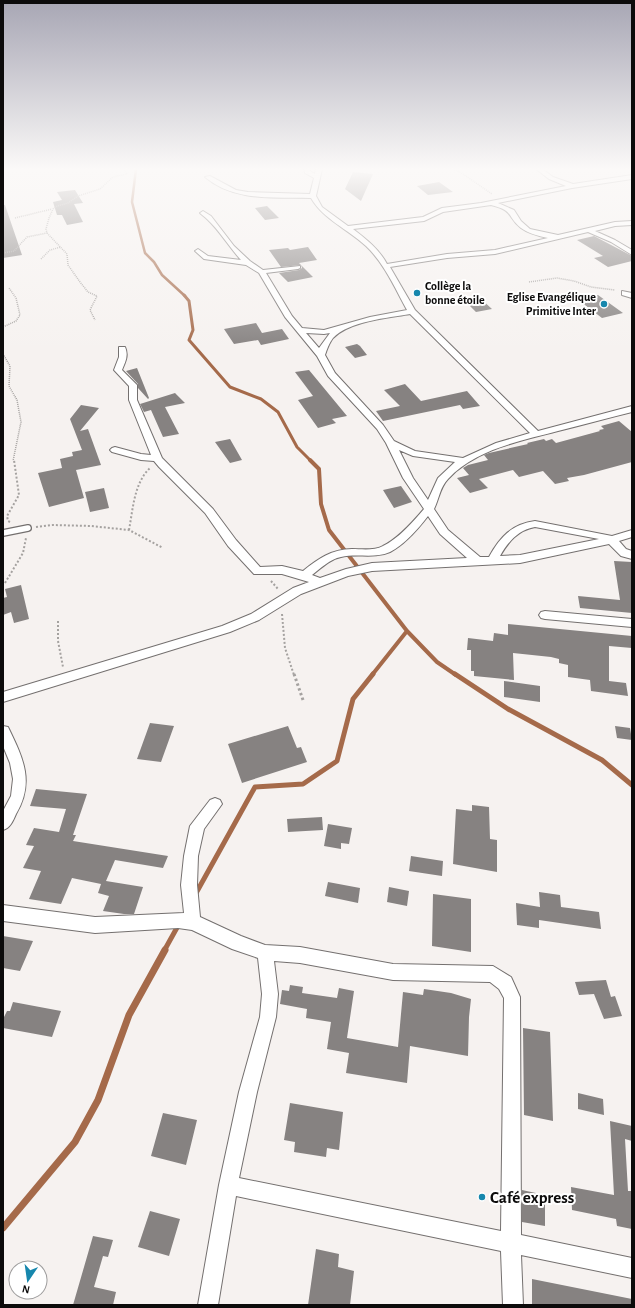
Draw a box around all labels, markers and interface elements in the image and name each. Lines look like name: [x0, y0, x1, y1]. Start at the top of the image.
place label: Collège la bonne étoile: [425, 280, 485, 306]
marker: Collège la bonne étoile: [412, 288, 422, 298]
place label: Eglise Evangélique Primitive Inter: [507, 291, 597, 317]
marker: Eglise Evangélique Primitive Inter: [599, 299, 609, 309]
place label: Café express: [490, 1189, 575, 1206]
marker: Café express: [477, 1192, 487, 1202]
north arrow: [8, 1260, 48, 1300]
text: N: [21, 1283, 31, 1295]

